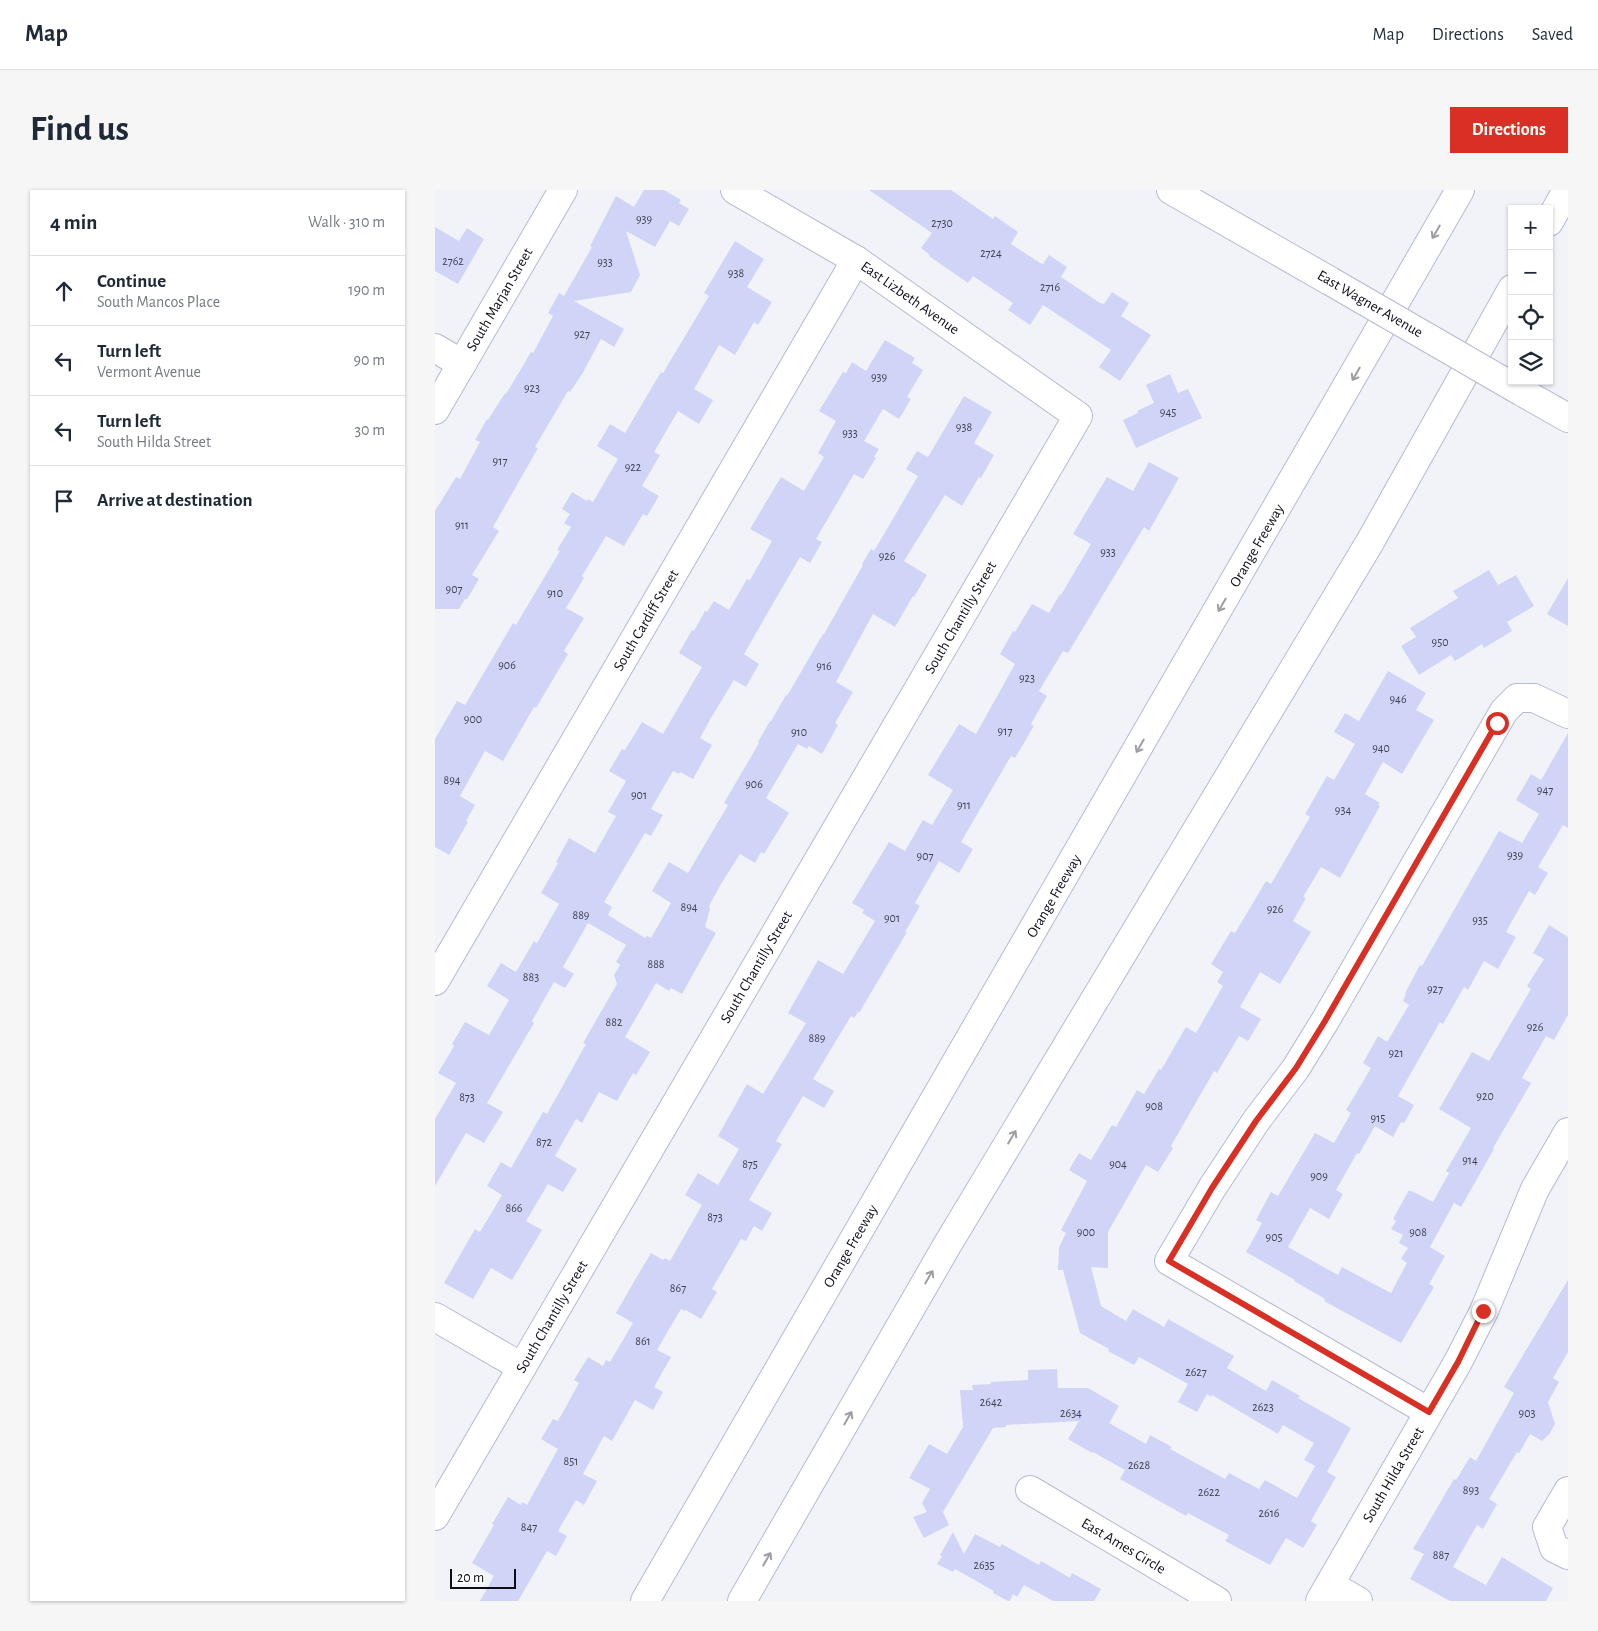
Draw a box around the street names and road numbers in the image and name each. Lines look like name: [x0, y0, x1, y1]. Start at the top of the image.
street label: South Marjan Street: [464, 245, 535, 354]
street label: East Lizbeth Avenue: [858, 259, 962, 337]
street label: East Wagner Avenue: [1315, 268, 1425, 340]
street label: Orange Freeway: [1227, 501, 1287, 589]
street label: South Chantilly Street: [922, 558, 999, 676]
street label: South Cardiff Street: [610, 567, 681, 673]
street label: Orange Freeway: [1024, 851, 1084, 940]
street label: South Chantilly Street: [717, 908, 795, 1026]
street label: Orange Freeway: [820, 1201, 880, 1290]
street label: South Chantilly Street: [513, 1258, 590, 1375]
street label: South Hilda Street: [1360, 1424, 1426, 1525]
street label: East Ames Circle: [1079, 1515, 1168, 1576]

